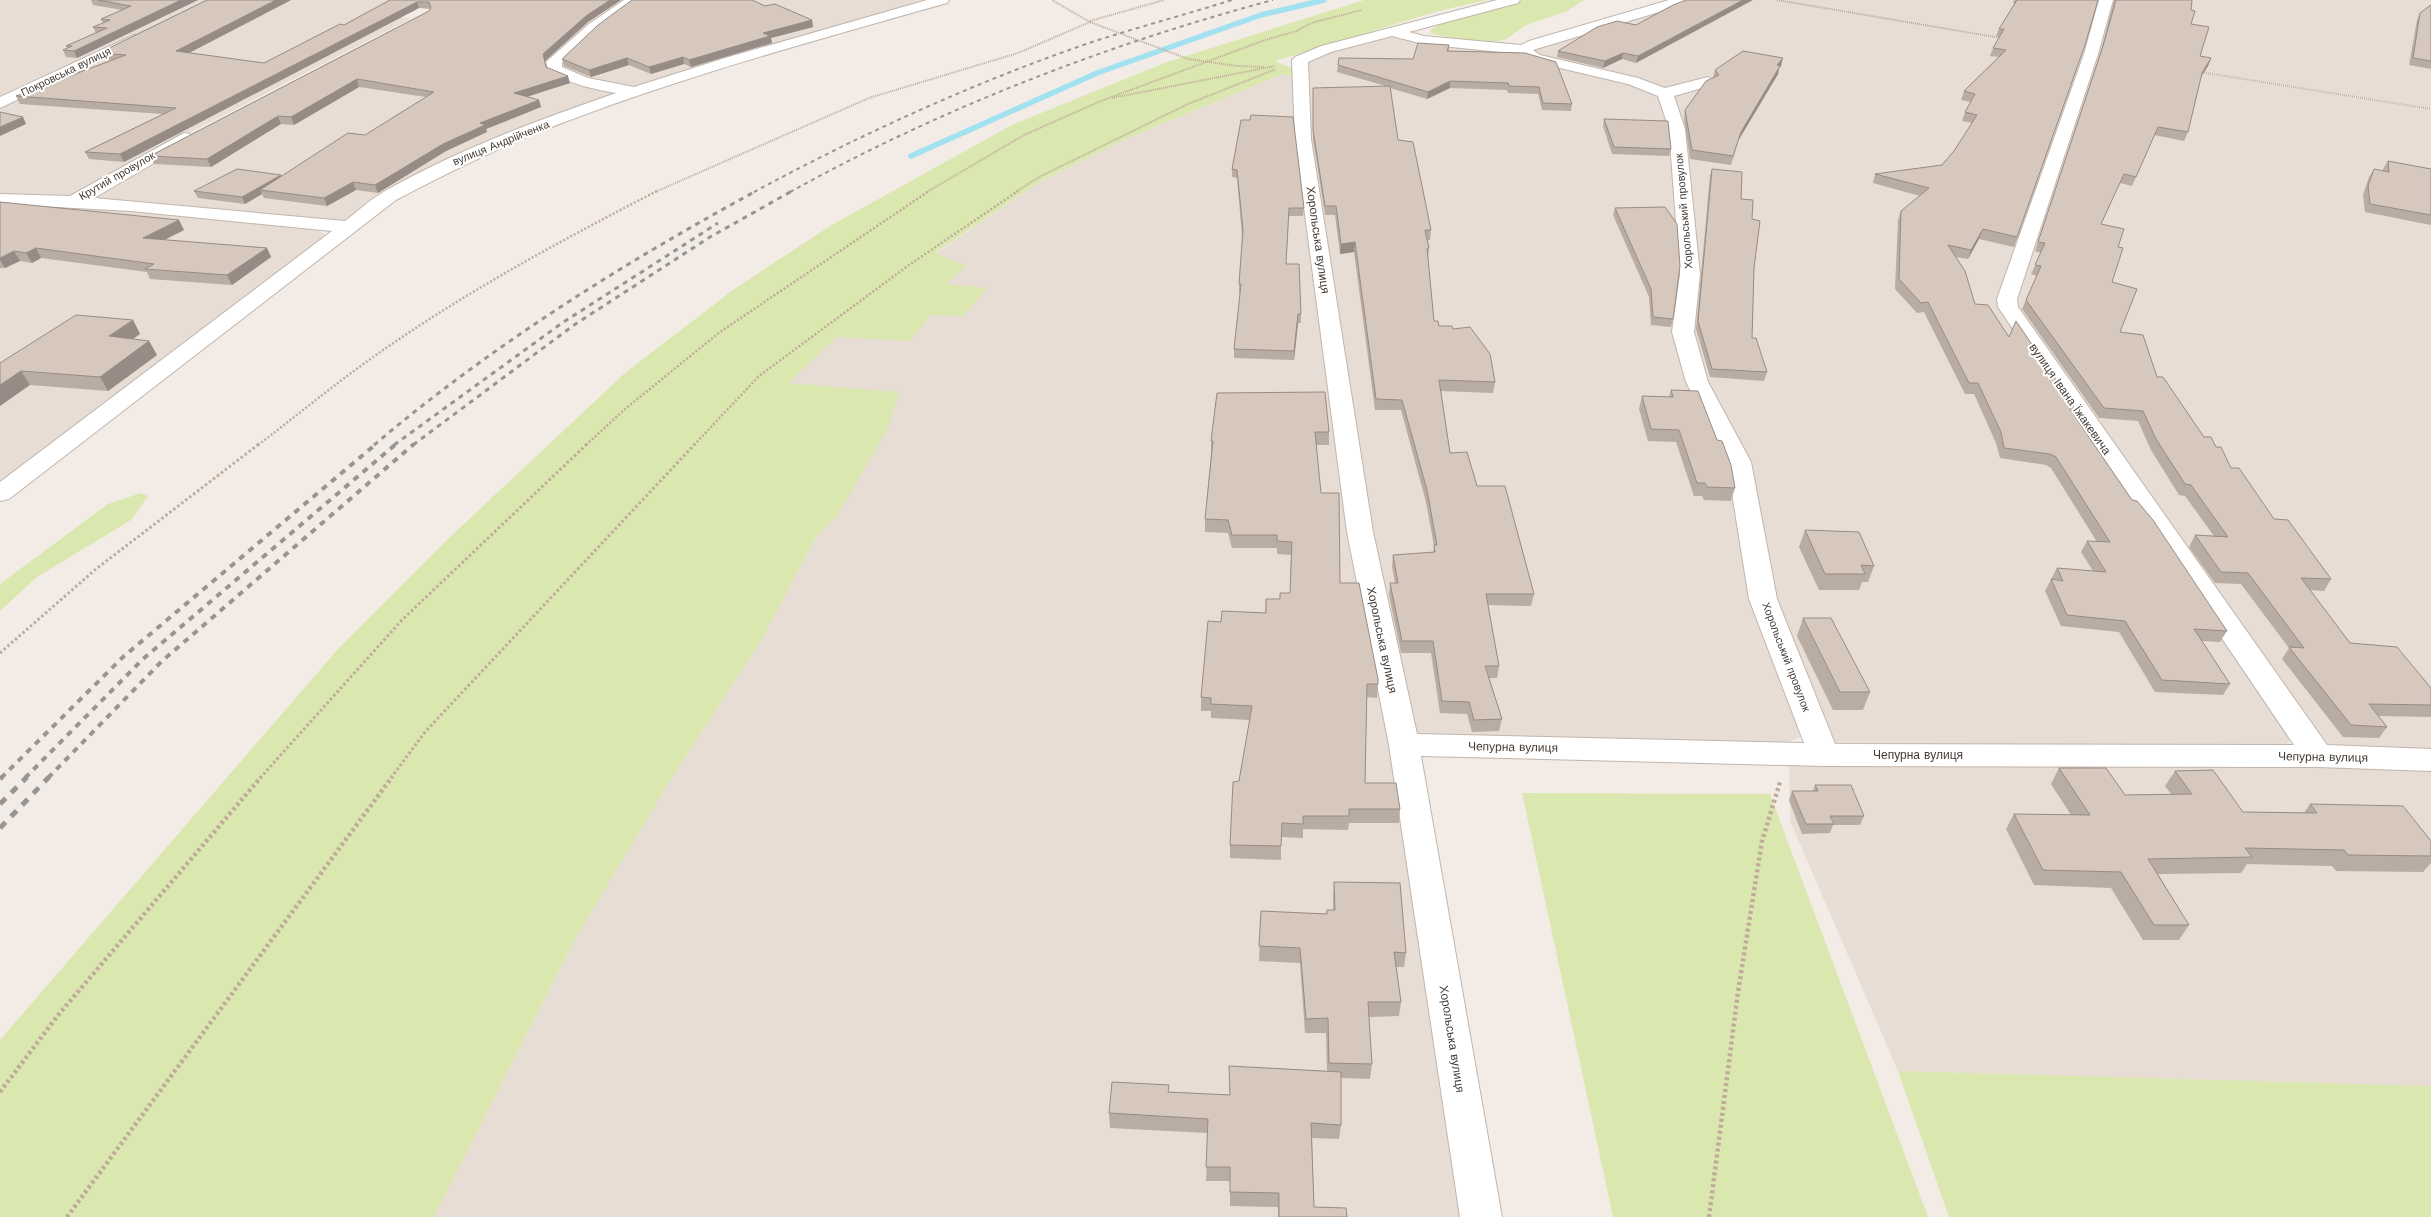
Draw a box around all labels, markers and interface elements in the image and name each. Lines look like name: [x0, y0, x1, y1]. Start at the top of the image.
street label: Покровська вулиця: [19, 45, 113, 99]
street label: вулиця Андрійченка: [451, 117, 552, 168]
street label: Крутий провулок: [77, 149, 157, 203]
street label: Хорольський провулок: [1672, 152, 1696, 269]
street label: Хорольська вулиця: [1304, 185, 1332, 295]
street label: вулиця Івана Їжакевича: [2026, 341, 2114, 458]
street label: Хорольська вулиця: [1364, 586, 1400, 694]
street label: Хорольський провулок: [1759, 600, 1813, 714]
street label: Чепурна вулиця: [1468, 739, 1558, 755]
street label: Чепурна вулиця: [1873, 748, 1963, 762]
street label: Чепурна вулиця: [2278, 749, 2368, 765]
street label: Хорольська вулиця: [1437, 984, 1467, 1094]

